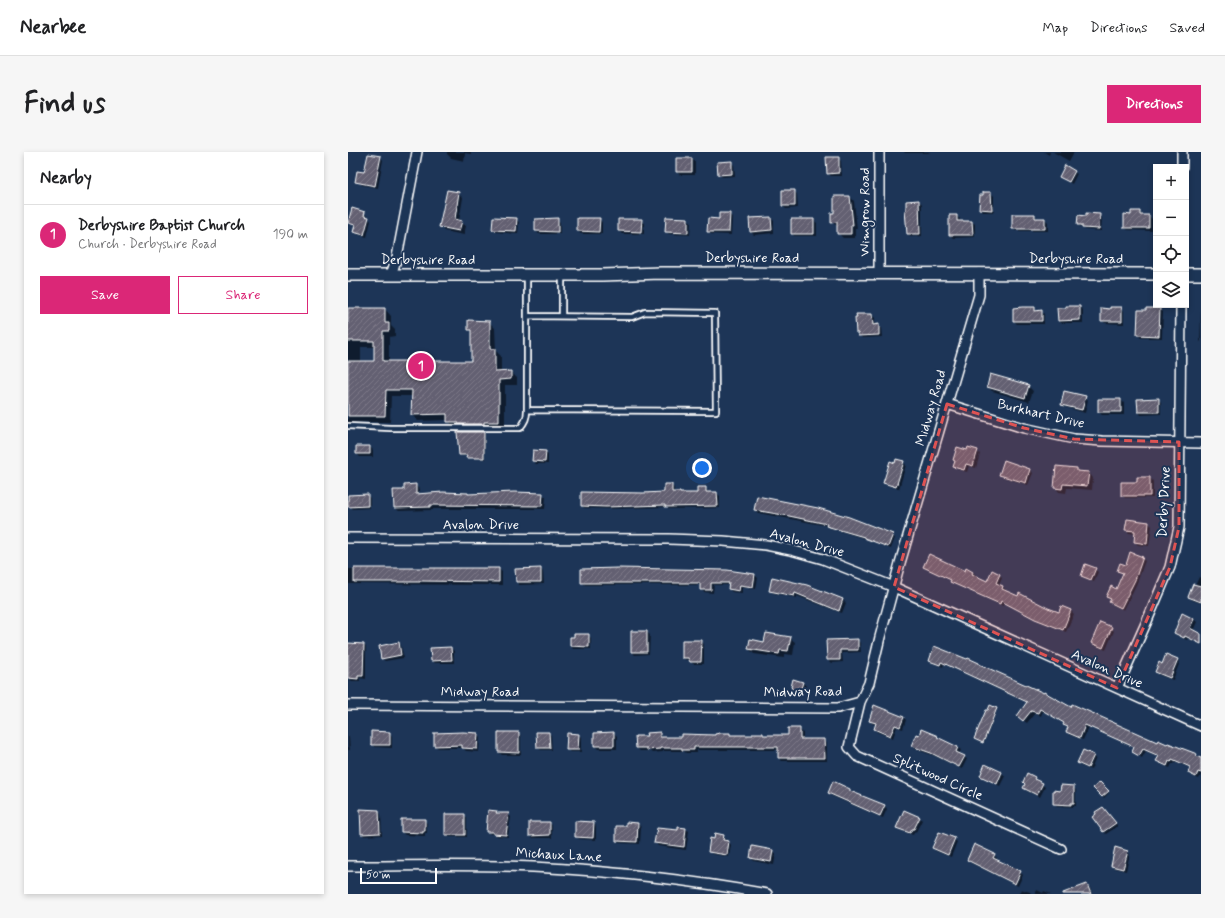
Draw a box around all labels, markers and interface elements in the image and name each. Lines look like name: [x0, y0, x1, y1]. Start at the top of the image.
text: Nearbee: [20, 15, 86, 40]
text: Map: [1042, 19, 1068, 37]
text: Directions: [1090, 19, 1148, 37]
text: Saved: [1170, 19, 1205, 37]
button: Directions: [1107, 85, 1201, 123]
text: Find us: [24, 86, 105, 123]
map controls: [1153, 164, 1189, 308]
button: +: [1153, 164, 1189, 200]
text: Nearby: [40, 167, 92, 189]
street label: Wimgrow Road: [856, 167, 875, 257]
button: −: [1153, 200, 1189, 236]
text: Derbyshire Baptist Church: [78, 216, 245, 236]
text: 1: [50, 226, 56, 243]
text: 190 m: [273, 226, 308, 243]
text: Church · Derbyshire Road: [78, 236, 217, 253]
button: locate: [1153, 236, 1189, 272]
street label: Derbyshire Road: [705, 249, 799, 267]
street label: Derbyshire Road: [1029, 250, 1123, 268]
street label: Derbyshire Road: [381, 251, 475, 269]
button: layers: [1153, 272, 1189, 308]
button: Save: [40, 276, 170, 314]
button: Share: [178, 276, 308, 314]
pin: 1: [408, 351, 434, 381]
street label: Midway Road: [912, 368, 950, 448]
street label: Burkhart Drive: [996, 395, 1086, 433]
your location: [692, 458, 712, 478]
street label: Derby Drive: [1153, 466, 1175, 538]
street label: Avalon Drive: [443, 516, 519, 534]
street label: Avalon Drive: [768, 524, 846, 562]
street label: Avalon Drive: [1068, 645, 1146, 693]
street label: Midway Road: [764, 682, 842, 702]
street label: Midway Road: [441, 683, 519, 701]
street label: Splitwood Circle: [890, 749, 986, 805]
street label: Michaux Lane: [515, 844, 603, 866]
scale bar: [360, 866, 437, 885]
text: 50 m: [366, 868, 391, 882]

